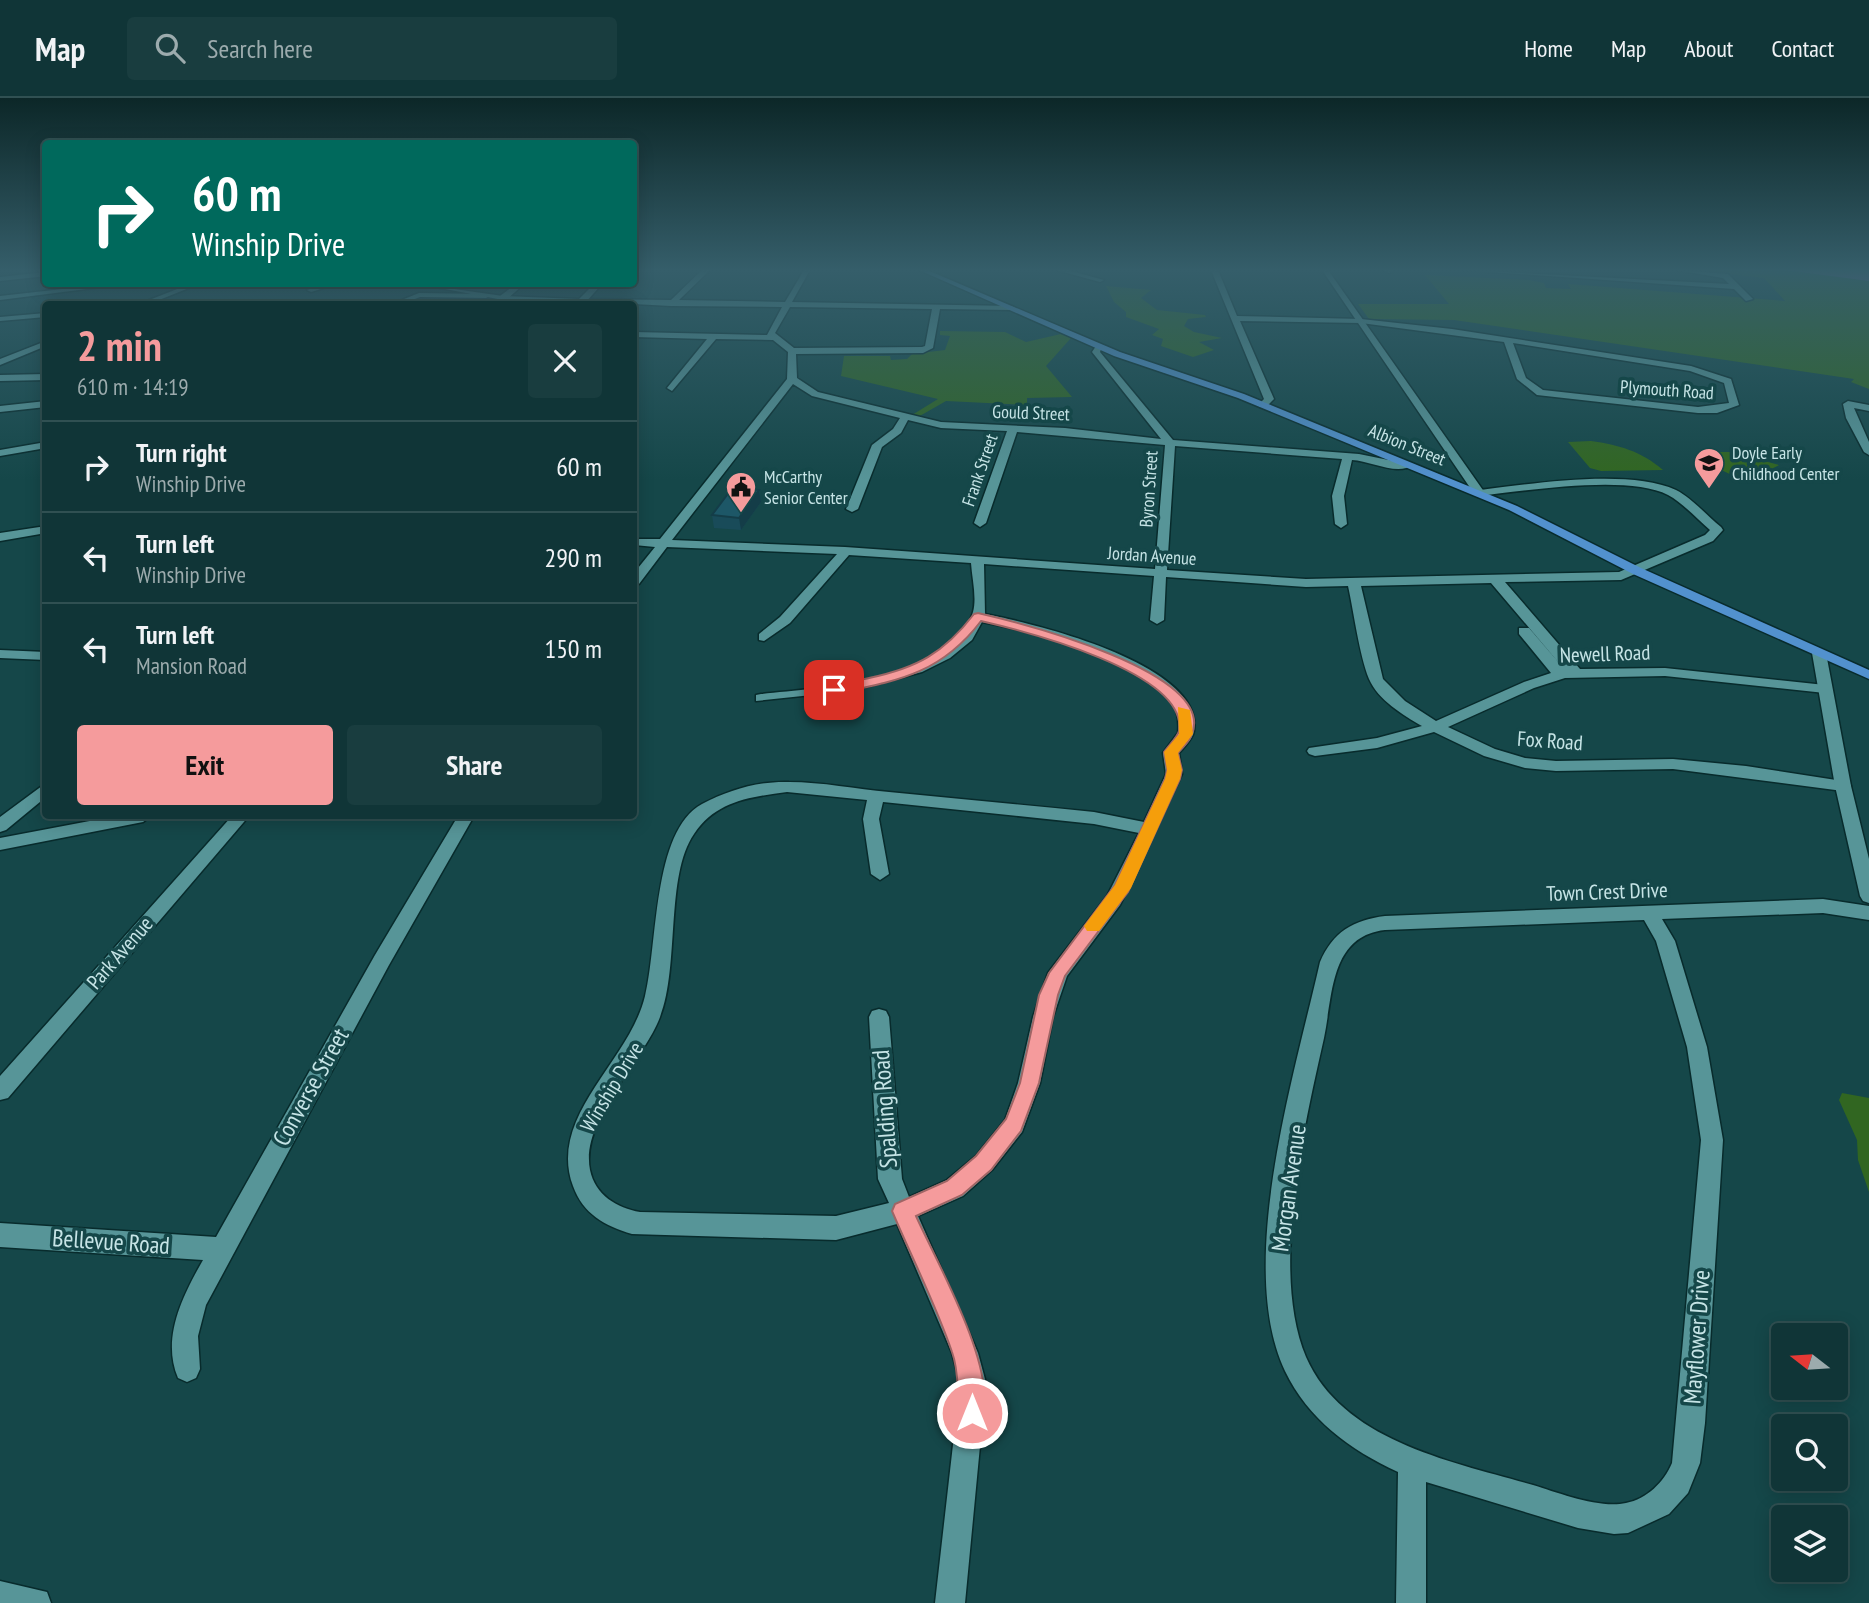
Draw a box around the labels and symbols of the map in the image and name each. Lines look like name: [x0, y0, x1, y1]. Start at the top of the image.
street label: Plymouth Road: [1619, 375, 1715, 404]
street label: Gould Street: [992, 400, 1070, 425]
street label: Albion Street: [1365, 419, 1449, 470]
street label: Frank Street: [956, 431, 1003, 509]
place label: Doyle Early Childhood Center: [1732, 441, 1839, 485]
school or university icon: Doyle Early Childhood Center: [1692, 446, 1726, 490]
street label: Byron Street: [1134, 450, 1163, 528]
place label: McCarthy Senior Center: [764, 465, 848, 509]
public building icon: McCarthy Senior Center: [724, 470, 758, 514]
street label: Jordan Avenue: [1106, 541, 1197, 570]
street label: Newell Road: [1559, 638, 1651, 669]
pin: [804, 660, 864, 720]
street label: Fox Road: [1516, 725, 1584, 756]
street label: Town Crest Drive: [1546, 876, 1668, 907]
street label: Park Avenue: [81, 911, 159, 995]
street label: Converse Street: [266, 1022, 356, 1151]
street label: Winship Drive: [574, 1037, 649, 1137]
street label: Spalding Road: [865, 1049, 904, 1169]
street label: Morgan Avenue: [1264, 1122, 1313, 1253]
street label: Bellevue Road: [51, 1222, 171, 1261]
street label: Mayflower Drive: [1676, 1269, 1717, 1405]
north arrow: [1771, 1323, 1848, 1400]
position arrow: [935, 1376, 1009, 1450]

